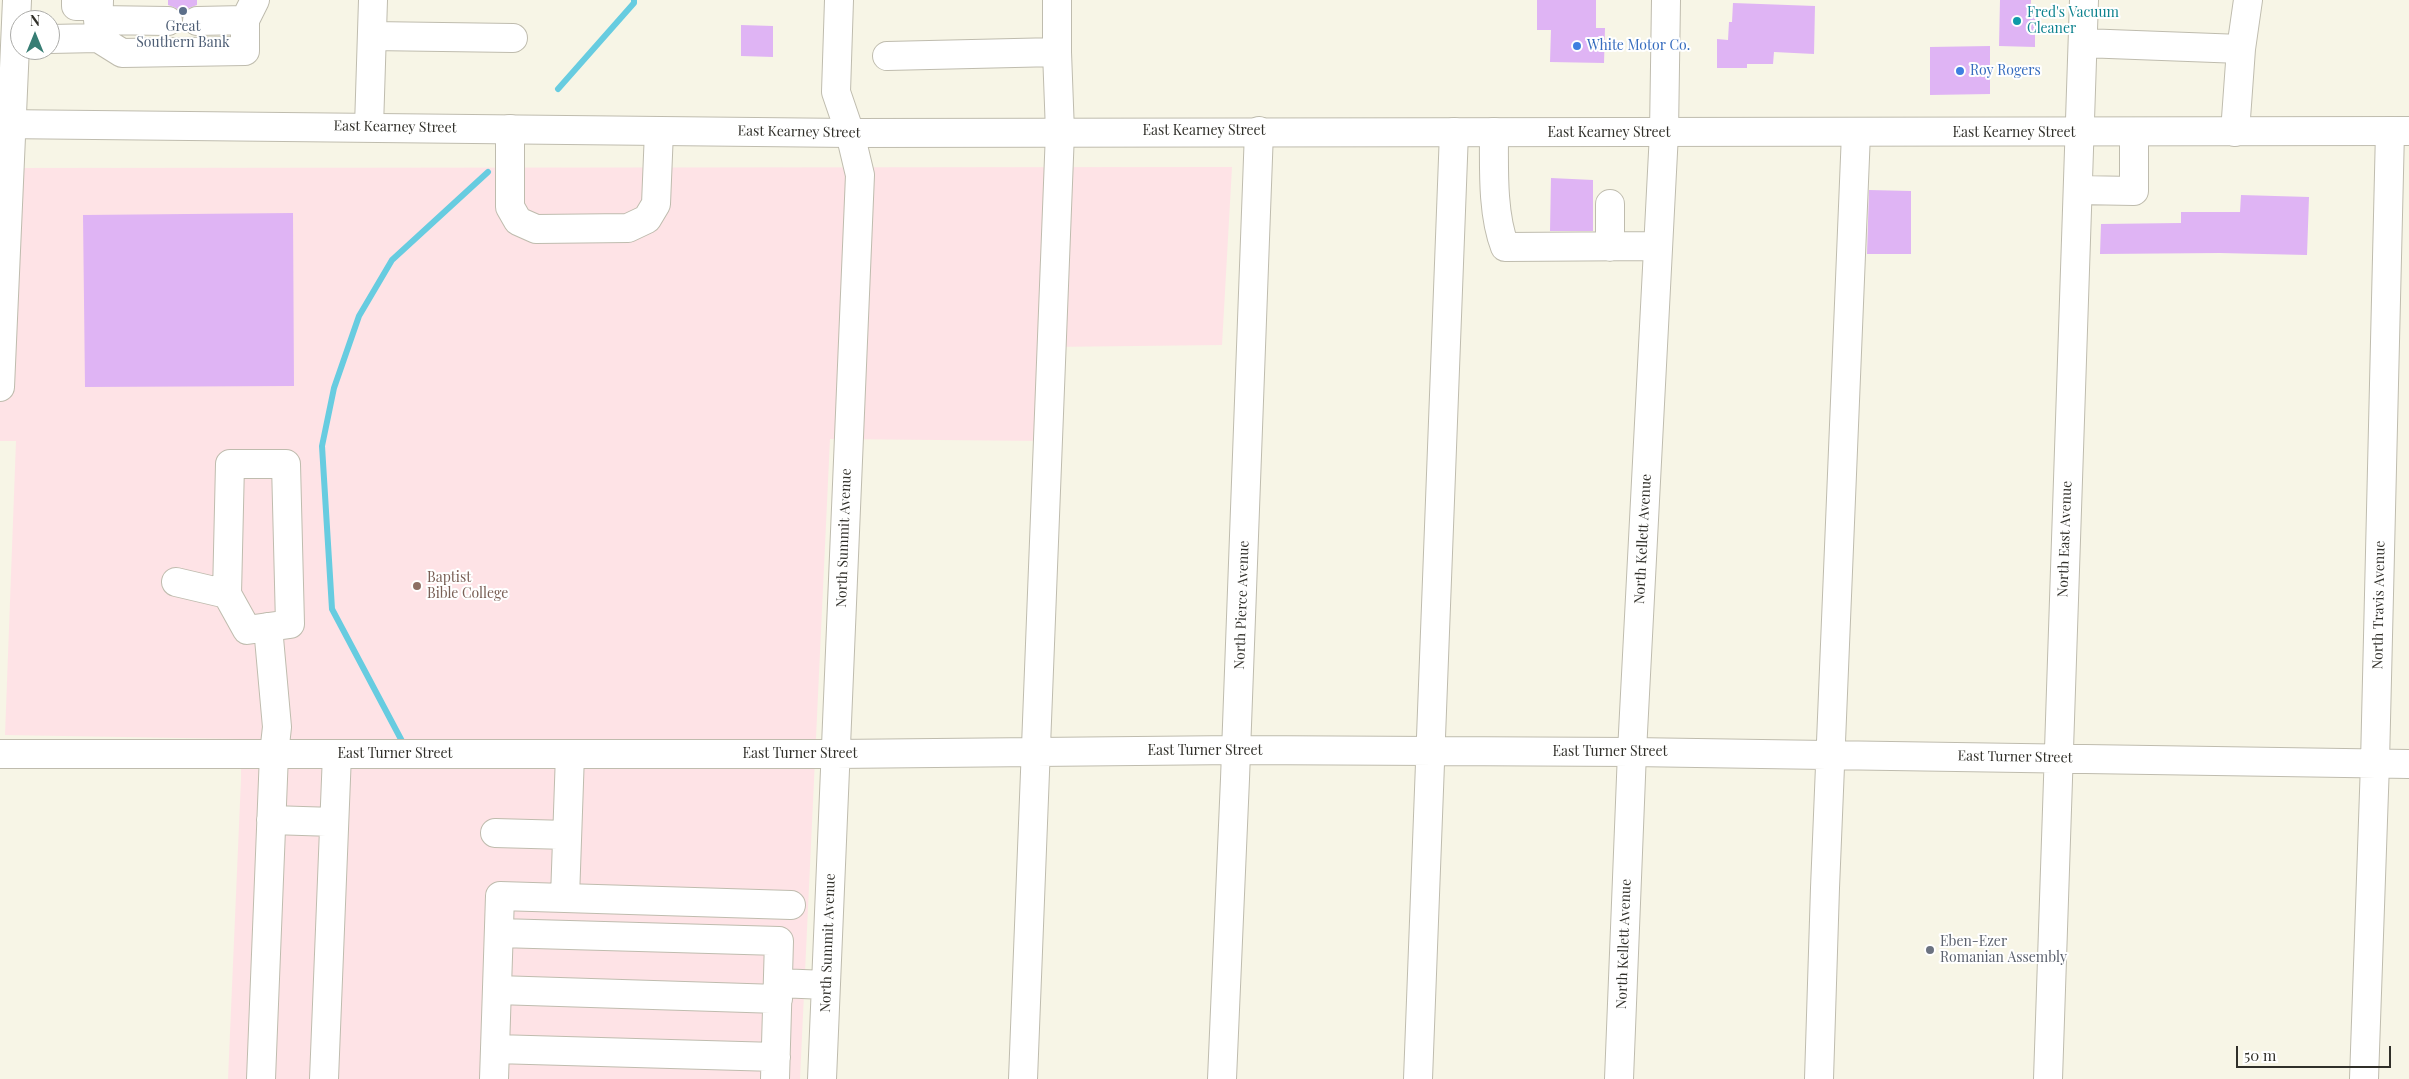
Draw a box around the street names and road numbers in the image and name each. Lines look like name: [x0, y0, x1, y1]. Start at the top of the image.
street label: East Kearney Street: [333, 118, 457, 136]
street label: East Kearney Street: [737, 123, 861, 141]
street label: East Kearney Street: [1142, 123, 1266, 139]
street label: East Kearney Street: [1547, 125, 1671, 141]
street label: East Kearney Street: [1952, 125, 2076, 141]
street label: North Summit Avenue: [833, 468, 855, 608]
street label: North Kellett Avenue: [1631, 473, 1655, 605]
street label: North East Avenue: [2055, 480, 2075, 598]
street label: North Pierce Avenue: [1231, 540, 1253, 670]
street label: North Travis Avenue: [2369, 540, 2389, 670]
street label: East Turner Street: [1147, 743, 1263, 759]
street label: East Turner Street: [1552, 744, 1668, 760]
street label: East Turner Street: [337, 746, 453, 762]
street label: East Turner Street: [742, 746, 858, 762]
street label: East Turner Street: [1957, 748, 2073, 766]
street label: North Summit Avenue: [817, 873, 839, 1013]
street label: North Kellett Avenue: [1613, 879, 1635, 1009]

